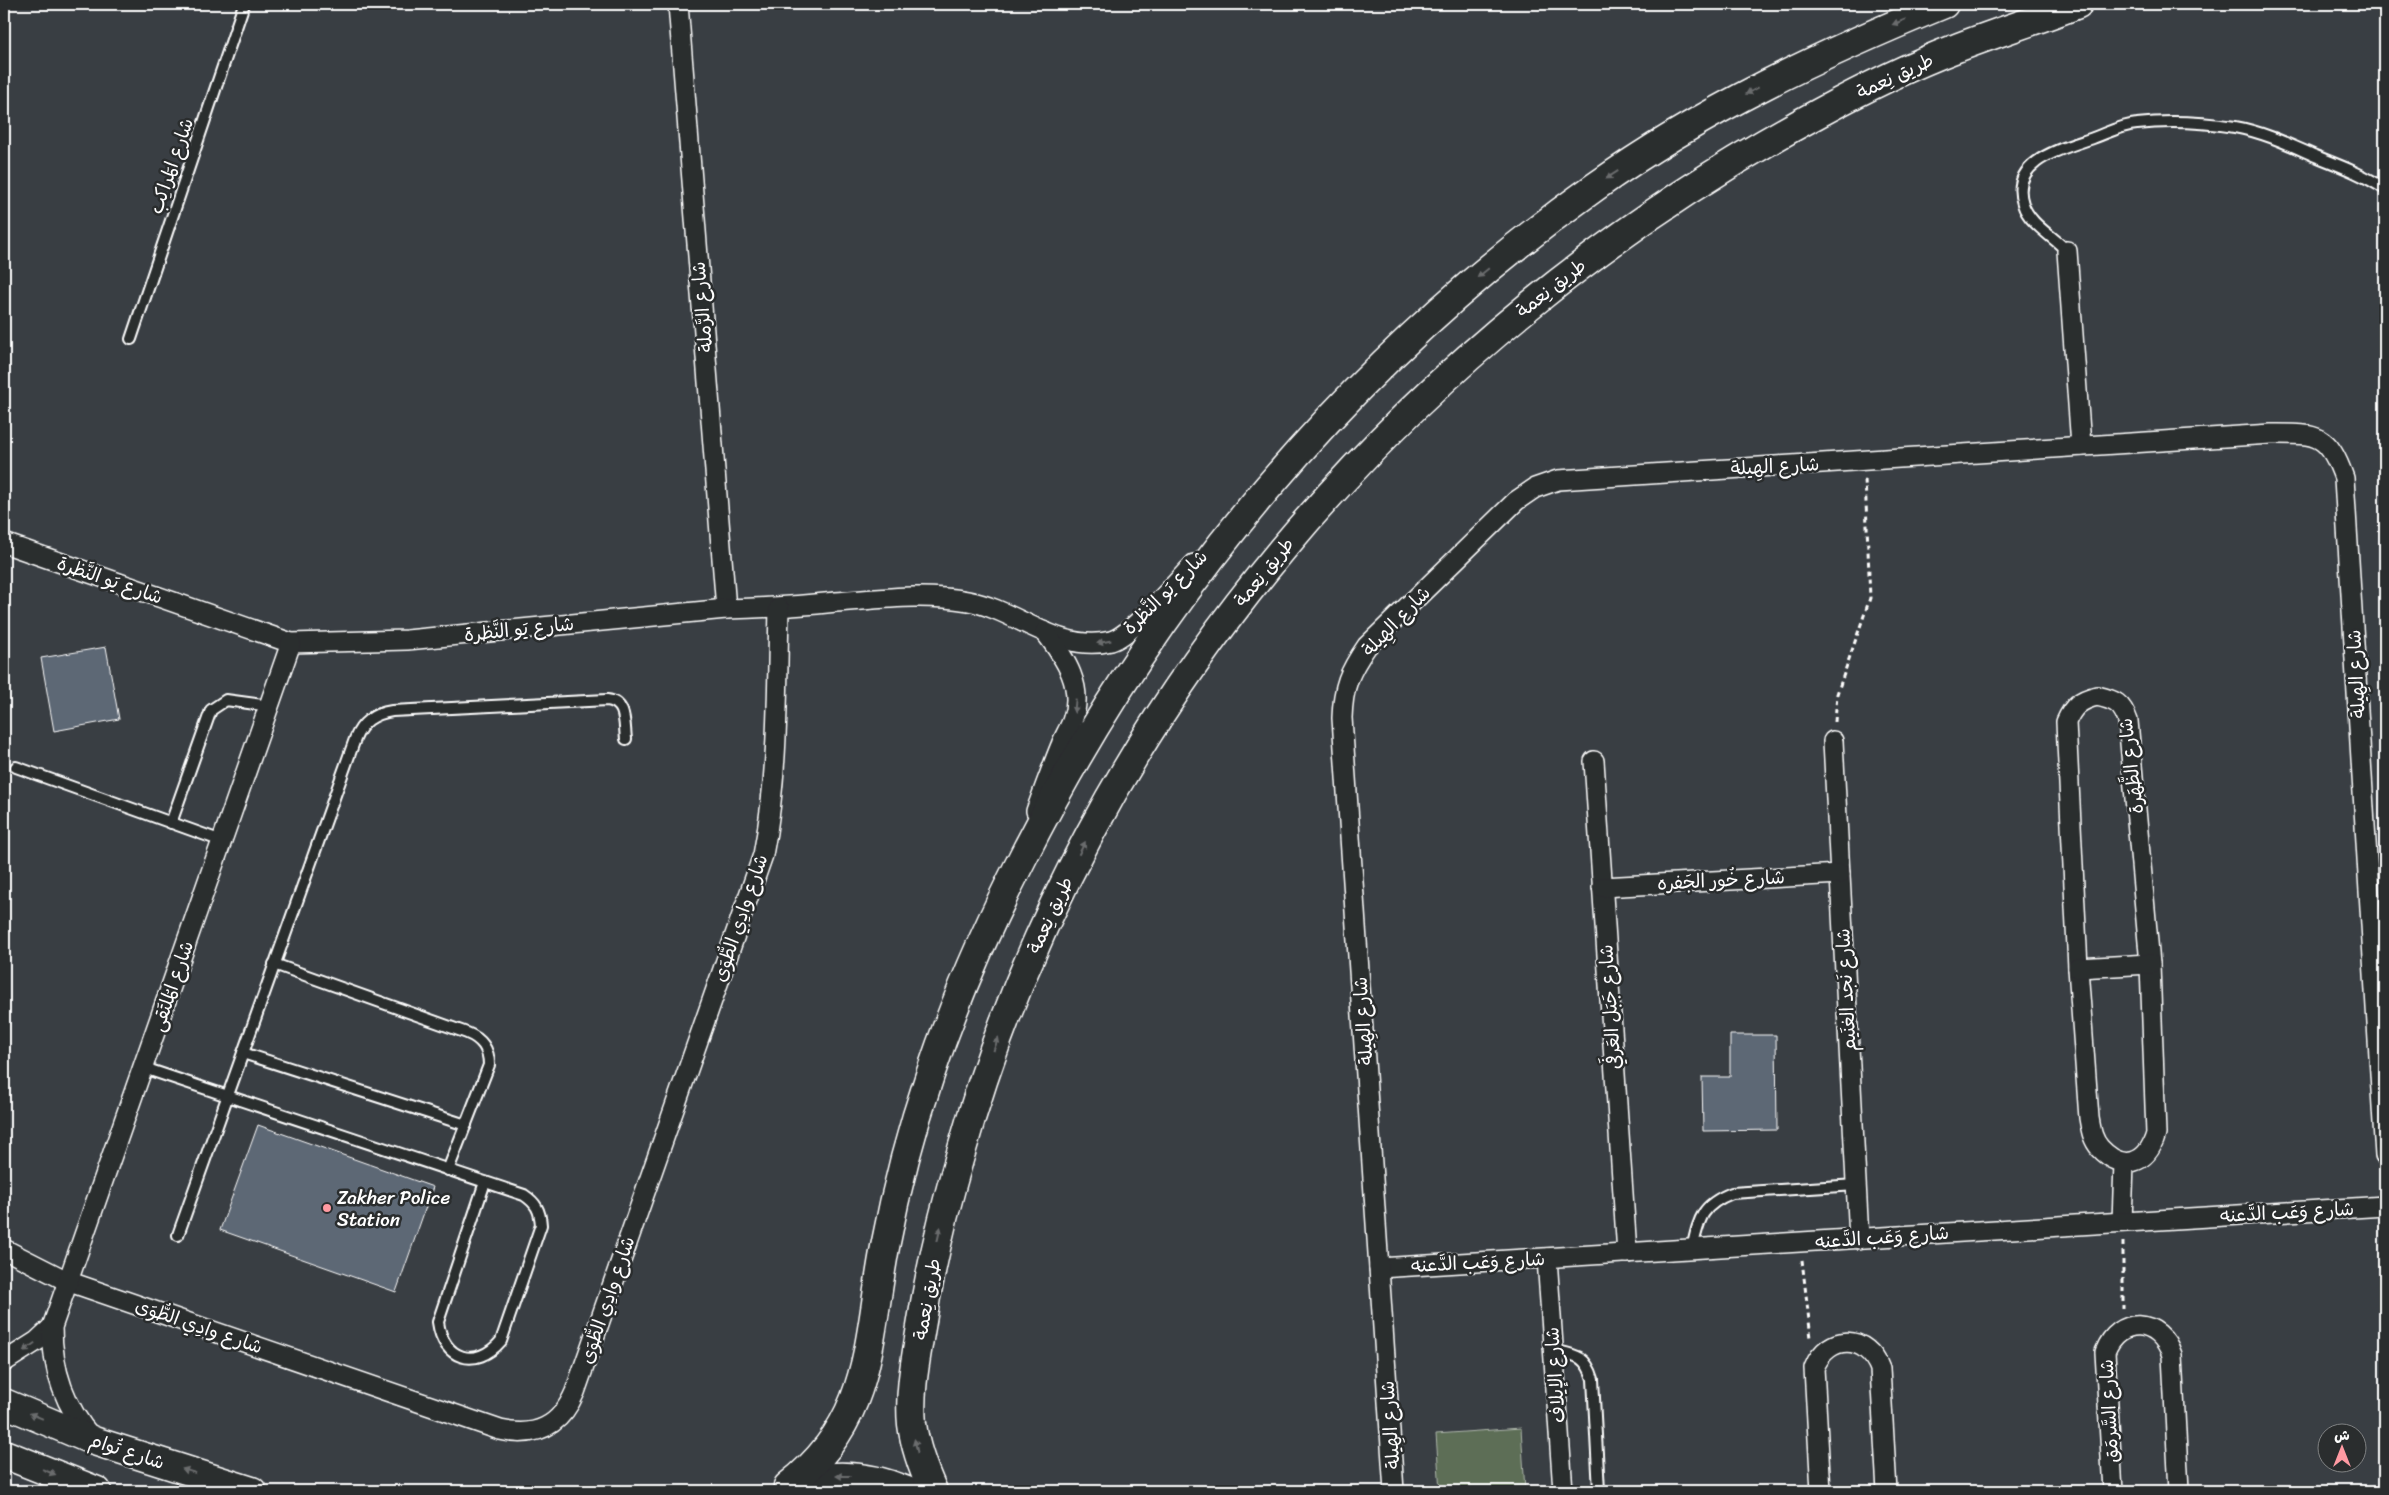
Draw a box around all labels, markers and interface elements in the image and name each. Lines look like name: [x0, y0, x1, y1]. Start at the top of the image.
one-way arrow: [1891, 18, 1906, 26]
street label: طريق نِعمة: [1851, 44, 1939, 108]
one-way arrow: [1744, 87, 1759, 95]
street label: شارع المَراكِب: [139, 113, 203, 219]
one-way arrow: [1606, 170, 1619, 180]
street label: طريق نِعمة: [1508, 250, 1594, 326]
street label: شارع الرَّملة: [682, 260, 722, 354]
one-way arrow: [1477, 267, 1490, 278]
street label: شارع الهِيلة: [1730, 447, 1820, 485]
street label: طريق نِعمة: [1225, 530, 1303, 614]
street label: شارع يَو النَّظرة: [1114, 541, 1216, 643]
street label: شارع يَو النَّظرة: [52, 546, 168, 614]
street label: شارع الهِيلة: [1353, 578, 1439, 664]
street label: شارع يَو النَّظرة: [462, 607, 576, 651]
street label: شارع الهِيلة: [2337, 629, 2375, 719]
one-way arrow: [1097, 638, 1112, 646]
one-way arrow: [1071, 698, 1079, 714]
street label: شارع الظَّهَرة: [2109, 716, 2153, 816]
one-way arrow: [1079, 841, 1087, 855]
street label: شارع وادِي الطُّوَى: [703, 850, 777, 986]
street label: شارع خُور الجَفره: [1656, 860, 1786, 900]
street label: طريق نِعمة: [1018, 871, 1082, 959]
street label: شارع نَجد الغنَيم: [1826, 928, 1866, 1052]
street label: شارع المُلتَقى: [141, 936, 203, 1036]
street label: شارع جَبَل العَرفَي: [1589, 943, 1631, 1071]
street label: شارع الهِيلة: [1343, 976, 1383, 1066]
one-way arrow: [992, 1037, 1000, 1052]
place label: Zakher Police Station: [337, 1181, 450, 1236]
street label: شارع وَعَب الدَّعنه: [2219, 1192, 2355, 1232]
marker: Zakher Police Station: [321, 1202, 333, 1214]
street label: شارع وَعَب الدَّعنه: [1814, 1216, 1950, 1258]
one-way arrow: [935, 1226, 943, 1241]
street label: شارع وادِي الطُّوَى: [570, 1232, 644, 1368]
street label: شارع وَعَب الدَّعنه: [1410, 1242, 1546, 1282]
street label: طريق نِعمة: [904, 1256, 950, 1342]
street label: شارع وادِي الطُّوَى: [131, 1289, 267, 1363]
street label: شارع الإيلاف: [1535, 1326, 1575, 1424]
one-way arrow: [23, 1342, 36, 1352]
street label: شارع السَّرمَق: [2090, 1358, 2128, 1464]
street label: شارع الهِيلة: [1370, 1380, 1410, 1470]
one-way arrow: [29, 1412, 43, 1420]
north arrow: [2316, 1422, 2366, 1472]
street label: شارع تُوام: [85, 1423, 169, 1479]
text: ش: [2334, 1423, 2350, 1448]
one-way arrow: [912, 1438, 920, 1453]
one-way arrow: [181, 1467, 196, 1474]
one-way arrow: [42, 1469, 56, 1477]
one-way arrow: [835, 1472, 851, 1480]

